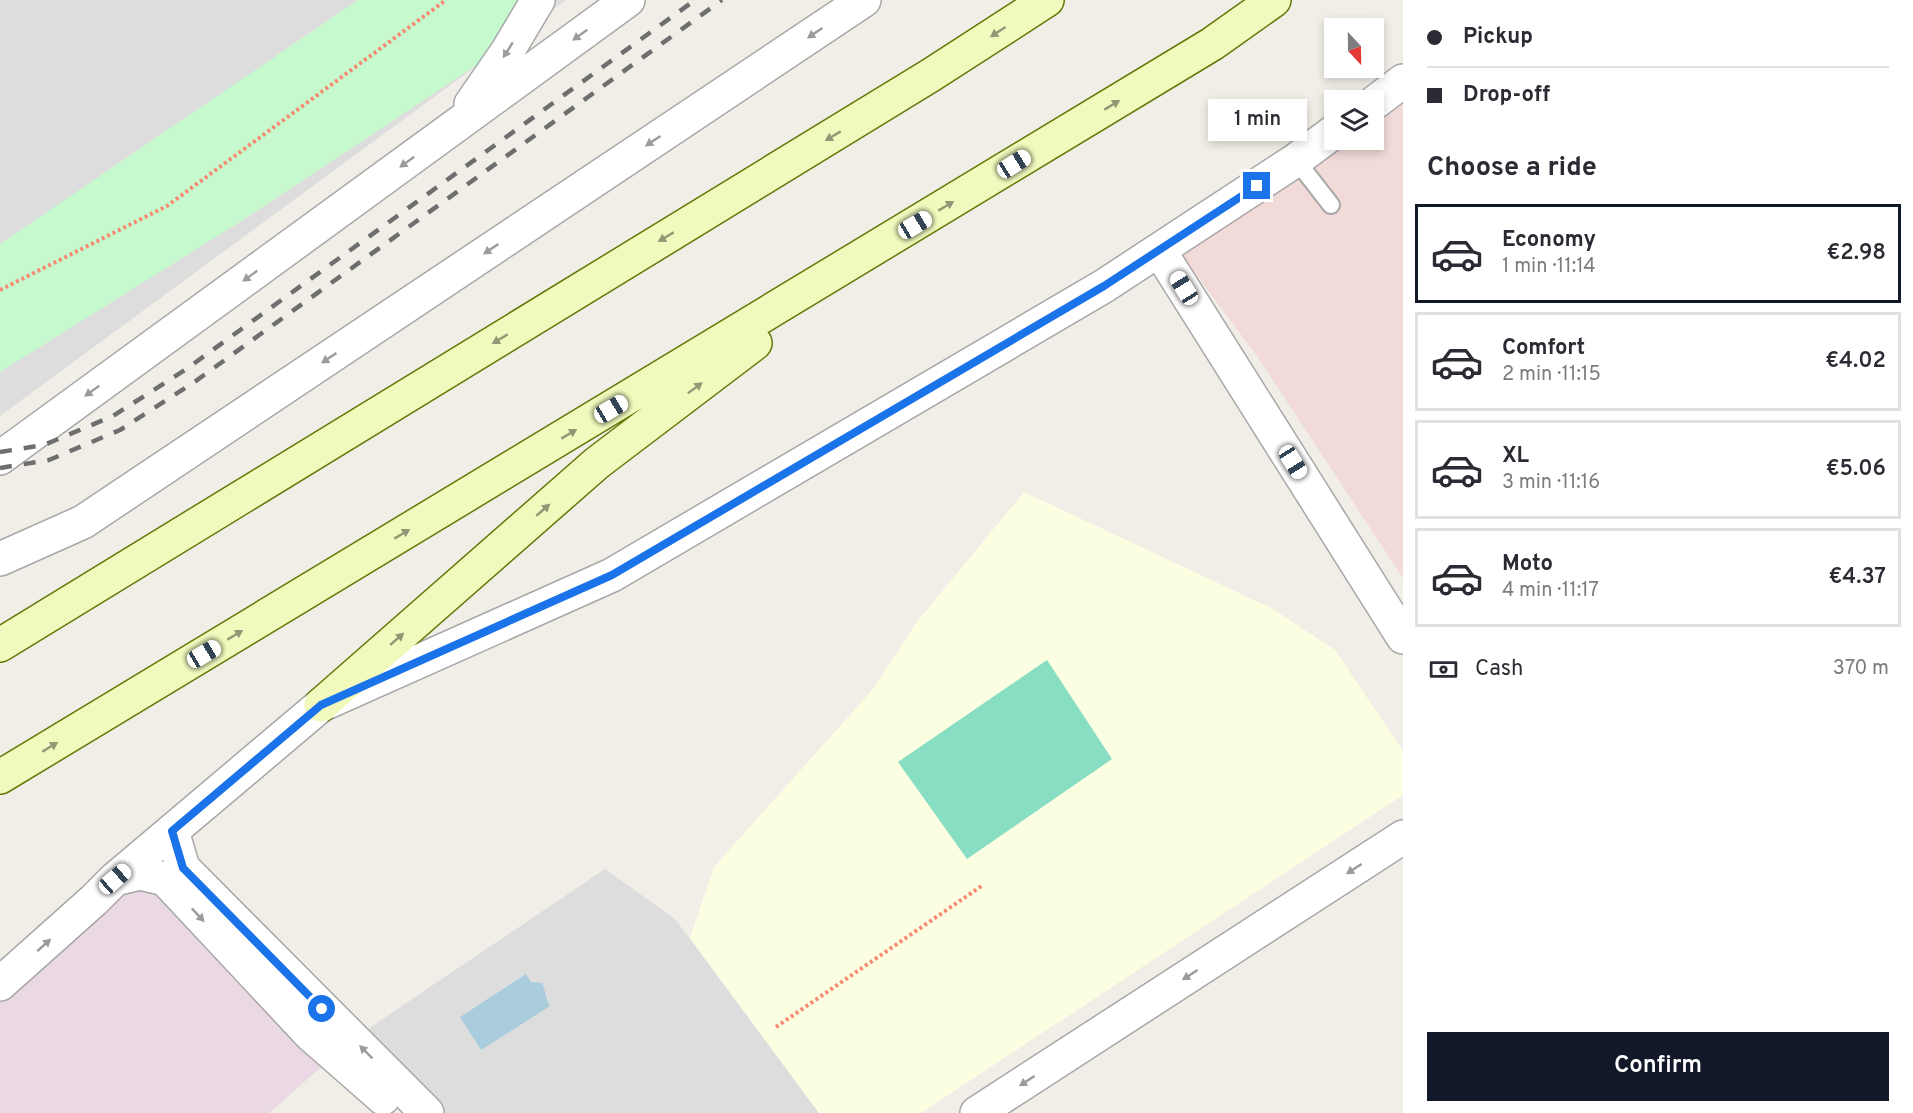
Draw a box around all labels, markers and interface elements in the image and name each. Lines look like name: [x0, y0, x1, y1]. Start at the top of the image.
north arrow: [1324, 18, 1384, 78]
map controls: [1324, 18, 1384, 150]
text: Pickup: [1463, 24, 1533, 51]
one-way arrow: [990, 26, 1006, 37]
one-way arrow: [807, 27, 823, 38]
one-way arrow: [573, 28, 588, 40]
one-way arrow: [502, 42, 513, 58]
text: Drop-off: [1463, 82, 1550, 109]
button: layers: [1324, 90, 1384, 150]
one-way arrow: [1104, 99, 1120, 110]
callout: 1 min: [1208, 99, 1306, 141]
text: 1 min: [1234, 107, 1281, 133]
one-way arrow: [825, 130, 841, 141]
one-way arrow: [645, 135, 661, 146]
car: [994, 147, 1034, 181]
text: Choose a ride: [1427, 151, 1597, 185]
one-way arrow: [400, 155, 415, 167]
route end: [1243, 172, 1270, 199]
one-way arrow: [938, 201, 954, 212]
car: [895, 208, 935, 242]
icon: car: [1430, 227, 1484, 281]
text: Economy: [1502, 227, 1596, 254]
one-way arrow: [658, 232, 674, 243]
text: €2.98: [1826, 240, 1886, 267]
one-way arrow: [483, 243, 499, 254]
text: 1 min · 11:14: [1502, 254, 1596, 280]
car: [1167, 268, 1201, 308]
one-way arrow: [242, 270, 257, 282]
one-way arrow: [492, 334, 508, 345]
icon: car: [1430, 335, 1484, 389]
text: Comfort: [1502, 335, 1585, 362]
text: €4.02: [1825, 348, 1886, 375]
one-way arrow: [320, 352, 337, 363]
text: 2 min · 11:15: [1502, 362, 1601, 388]
one-way arrow: [687, 382, 703, 394]
one-way arrow: [84, 385, 100, 397]
car: [591, 392, 631, 426]
one-way arrow: [561, 428, 577, 439]
car: [1276, 442, 1310, 482]
icon: car: [1430, 443, 1484, 497]
text: XL: [1502, 443, 1529, 470]
text: €5.06: [1826, 456, 1886, 483]
text: 3 min · 11:16: [1502, 470, 1600, 496]
one-way arrow: [535, 504, 550, 517]
one-way arrow: [394, 529, 410, 540]
icon: car: [1430, 551, 1484, 605]
text: Moto: [1502, 551, 1553, 578]
text: €4.37: [1828, 564, 1886, 591]
text: 4 min · 11:17: [1502, 578, 1599, 604]
one-way arrow: [227, 630, 243, 641]
one-way arrow: [389, 633, 404, 646]
car: [184, 637, 224, 671]
icon: cash: [1427, 653, 1460, 686]
text: Cash: [1475, 656, 1524, 683]
text: 370 m: [1833, 656, 1889, 682]
one-way arrow: [42, 741, 58, 752]
car: [96, 860, 134, 898]
one-way arrow: [1346, 863, 1362, 874]
one-way arrow: [191, 908, 205, 922]
one-way arrow: [36, 938, 51, 952]
one-way arrow: [1182, 969, 1199, 980]
route start: [308, 995, 335, 1022]
button: Confirm: [1427, 1032, 1889, 1101]
one-way arrow: [360, 1046, 374, 1060]
one-way arrow: [1019, 1075, 1035, 1086]

